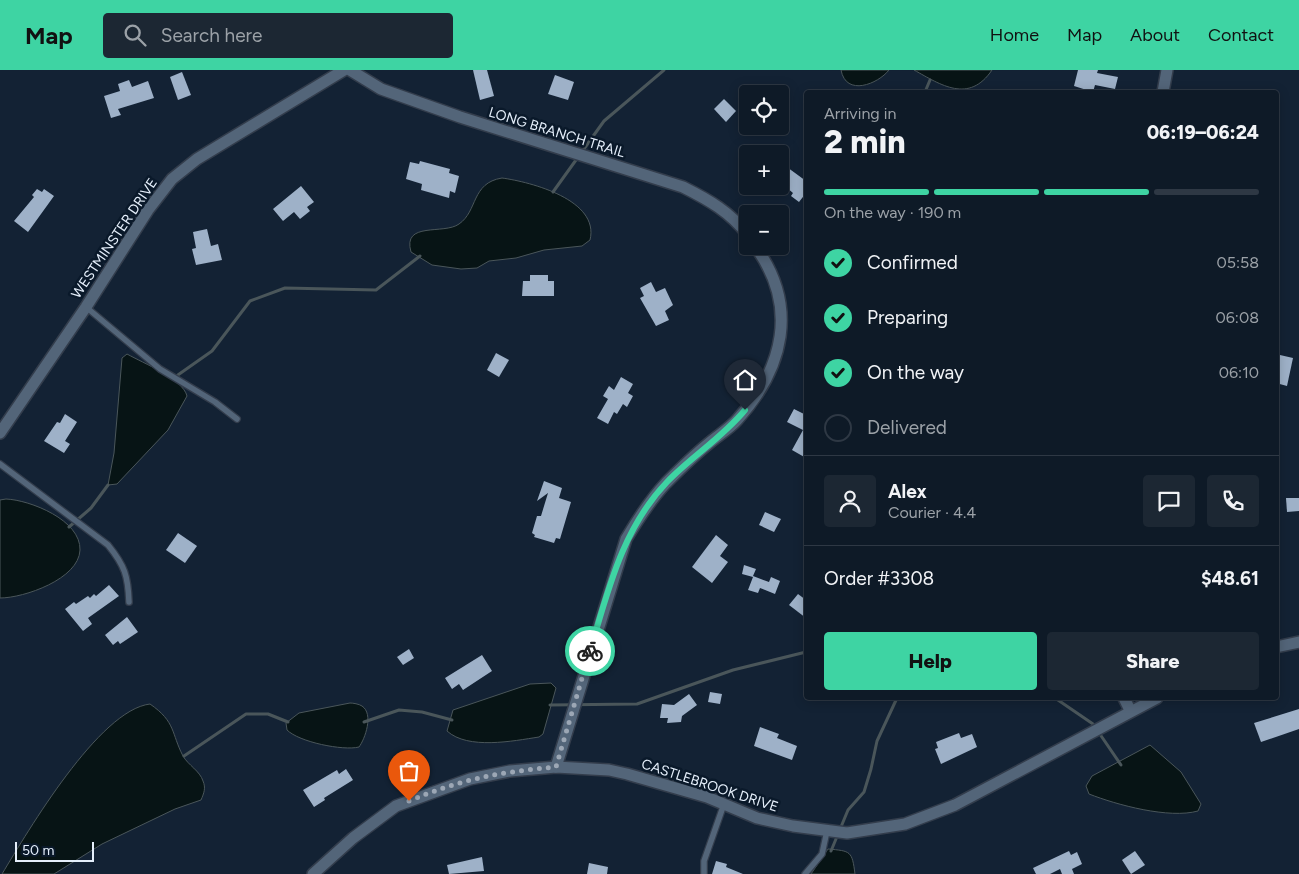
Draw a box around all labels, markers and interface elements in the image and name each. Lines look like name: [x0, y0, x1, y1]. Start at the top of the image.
search box: [103, 13, 453, 58]
text: Map: [25, 21, 73, 50]
icon: search: [121, 21, 149, 49]
text: Search here: [161, 24, 262, 47]
text: Home: [990, 24, 1039, 46]
text: Map: [1067, 24, 1102, 46]
text: About: [1130, 24, 1180, 46]
text: Contact: [1208, 24, 1274, 46]
map controls: [739, 85, 789, 255]
button: locate: [739, 85, 789, 135]
street label: LONG BRANCH TRAIL: [487, 104, 628, 162]
text: Arriving in: [824, 104, 896, 123]
text: 06:19–06:24: [1147, 121, 1259, 144]
text: 2 min: [824, 123, 906, 161]
button: +: [739, 145, 789, 195]
street label: WESTMINSTER DRIVE: [68, 175, 161, 302]
text: On the way · 190 m: [824, 203, 961, 222]
button: −: [739, 205, 789, 255]
icon: check: [824, 249, 852, 277]
text: Confirmed: [867, 251, 958, 274]
text: 05:58: [1216, 253, 1259, 272]
icon: check: [824, 304, 852, 332]
text: Preparing: [867, 306, 948, 329]
text: 06:08: [1216, 308, 1259, 327]
pin: [724, 359, 766, 410]
icon: check: [824, 359, 852, 387]
text: On the way: [867, 361, 964, 384]
text: 06:10: [1219, 363, 1259, 382]
icon: home: [731, 366, 759, 394]
text: Delivered: [867, 416, 947, 439]
button: person: [824, 475, 876, 527]
button: chat: [1143, 475, 1195, 527]
button: phone: [1207, 475, 1259, 527]
text: Alex: [888, 480, 927, 503]
text: Courier · 4.4: [888, 503, 976, 522]
text: Order #3308: [824, 567, 934, 590]
text: $48.61: [1201, 567, 1259, 590]
courier: [565, 626, 615, 676]
button: Help: [824, 632, 1037, 690]
button: Share: [1047, 632, 1259, 690]
icon: bike: [576, 637, 604, 665]
pin: [388, 750, 430, 801]
street label: CASTLEBROOK DRIVE: [639, 755, 780, 816]
icon: bag: [395, 757, 423, 785]
scale bar: [15, 839, 94, 862]
text: 50 m: [22, 842, 54, 859]

